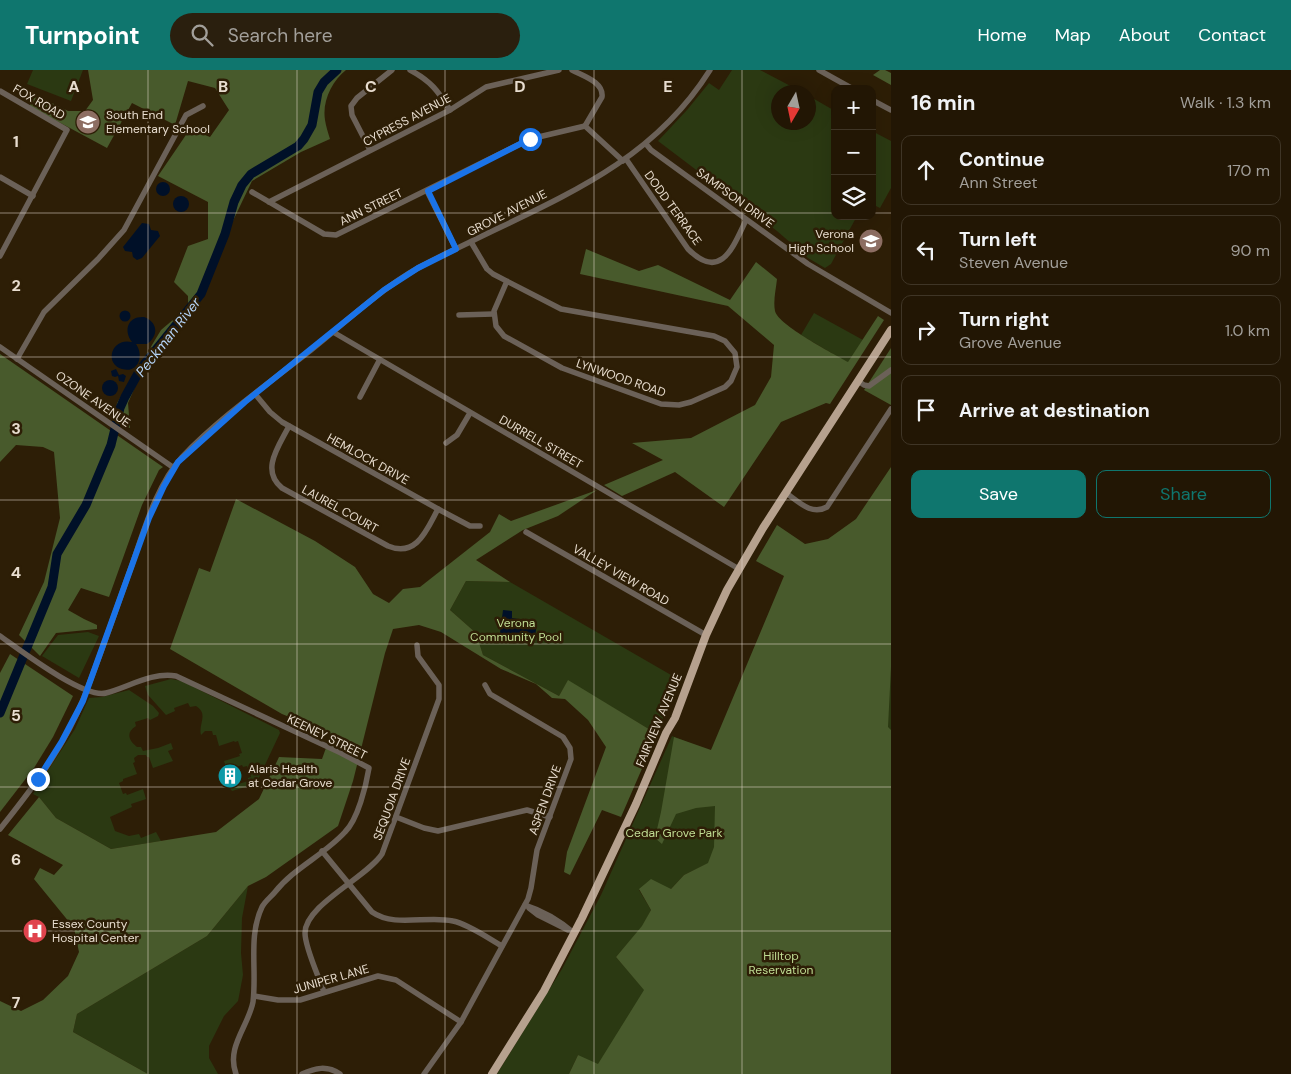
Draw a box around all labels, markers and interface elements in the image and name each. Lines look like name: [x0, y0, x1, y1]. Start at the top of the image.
search box: [170, 13, 520, 58]
text: Turnpoint: [25, 20, 140, 51]
icon: search: [188, 21, 216, 49]
text: Search here: [228, 23, 333, 48]
text: Home: [977, 23, 1027, 47]
text: Map: [1055, 23, 1091, 47]
text: About: [1119, 23, 1170, 47]
text: Contact: [1198, 23, 1266, 47]
text: A: [68, 76, 80, 97]
text: B: [218, 76, 228, 97]
text: C: [365, 76, 377, 97]
text: D: [514, 76, 526, 97]
text: E: [663, 76, 673, 97]
street label: FOX ROAD: [10, 81, 68, 123]
north arrow: [771, 85, 816, 130]
map controls: [831, 85, 876, 220]
button: +: [831, 85, 876, 130]
text: 16 min: [911, 89, 975, 117]
street label: CYPRESS AVENUE: [360, 90, 454, 150]
text: Walk · 1.3 km: [1180, 92, 1271, 113]
place label: South End Elementary School: [106, 107, 210, 137]
school or university icon: South End Elementary School: [75, 109, 101, 135]
route start: [519, 128, 542, 151]
button: −: [831, 130, 876, 175]
text: 1: [13, 131, 19, 152]
text: Continue: [959, 147, 1045, 172]
icon: ahead: [912, 156, 940, 184]
text: 170 m: [1227, 160, 1270, 181]
street label: SAMPSON DRIVE: [693, 164, 777, 232]
street label: DODD TERRACE: [641, 168, 705, 248]
text: Ann Street: [959, 172, 1038, 193]
button: layers: [831, 175, 876, 220]
street label: ANN STREET: [337, 185, 406, 229]
street label: GROVE AVENUE: [464, 186, 550, 240]
place label: Verona High School: [789, 226, 854, 256]
text: Turn left: [959, 227, 1037, 252]
school or university icon: Verona High School: [858, 228, 884, 254]
icon: left: [912, 236, 940, 264]
text: 90 m: [1230, 240, 1270, 261]
text: Steven Avenue: [959, 252, 1068, 273]
text: 2: [11, 275, 21, 296]
water label: Peckman River: [132, 293, 205, 380]
text: Turn right: [959, 307, 1049, 332]
icon: right: [912, 316, 940, 344]
text: 1.0 km: [1225, 320, 1270, 341]
text: Grove Avenue: [959, 332, 1062, 353]
street label: LYNWOOD ROAD: [574, 355, 668, 401]
street label: OZONE AVENUE: [53, 367, 134, 431]
icon: arrive: [912, 396, 940, 424]
text: Arrive at destination: [959, 398, 1150, 423]
street label: DURRELL STREET: [496, 412, 586, 473]
text: 3: [11, 418, 21, 439]
street label: HEMLOCK DRIVE: [324, 430, 412, 488]
button: Save: [911, 470, 1086, 518]
button: Share: [1096, 470, 1271, 518]
street label: LAUREL COURT: [299, 481, 381, 537]
street label: VALLEY VIEW ROAD: [570, 541, 672, 609]
text: 4: [11, 562, 21, 583]
park label: Verona Community Pool: [470, 615, 562, 645]
street label: FAIRVIEW AVENUE: [632, 671, 686, 769]
text: 5: [11, 705, 21, 726]
street label: KEENEY STREET: [285, 711, 370, 763]
street label: SEQUOIA DRIVE: [370, 755, 414, 843]
place label: Alaris Health at Cedar Grove: [248, 761, 333, 791]
building icon: Alaris Health at Cedar Grove: [217, 763, 243, 789]
street label: ASPEN DRIVE: [525, 763, 565, 837]
route end: [27, 768, 50, 791]
park label: Cedar Grove Park: [626, 825, 722, 841]
text: 6: [11, 849, 21, 870]
place label: Essex County Hospital Center: [52, 916, 139, 946]
hospital icon: Essex County Hospital Center: [22, 918, 48, 944]
park label: Hilltop Reservation: [749, 948, 814, 978]
street label: JUNIPER LANE: [291, 960, 371, 997]
text: 7: [12, 992, 21, 1013]

